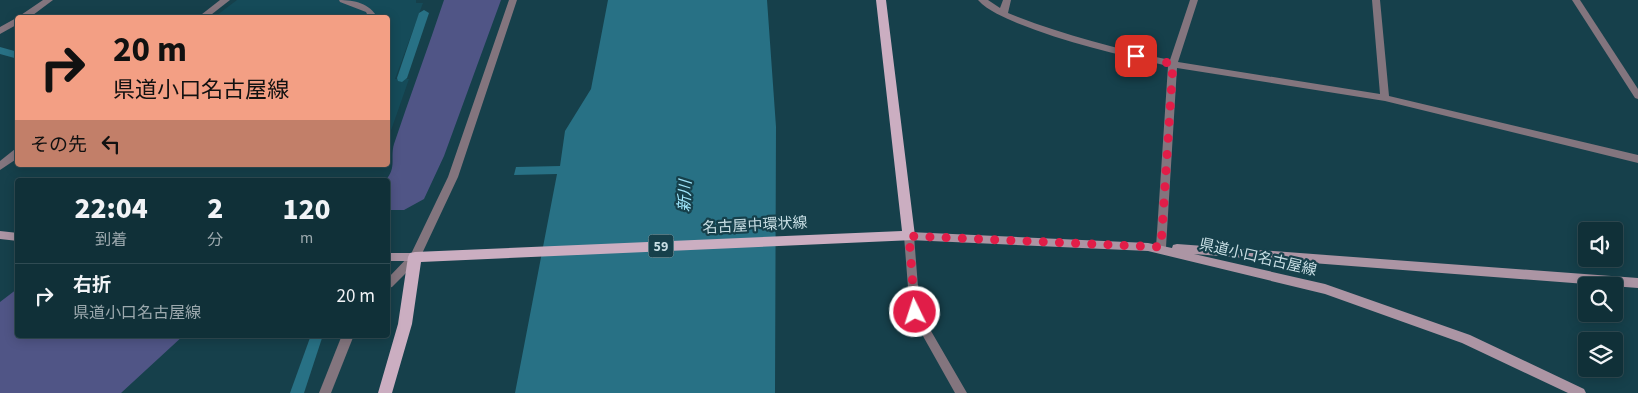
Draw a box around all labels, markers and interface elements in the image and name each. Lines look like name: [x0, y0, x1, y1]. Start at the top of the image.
text: 20 m: [113, 25, 187, 75]
icon: right: [30, 35, 95, 100]
pin: [1115, 35, 1157, 77]
icon: arrive: [1122, 42, 1150, 70]
text: 県道小口名古屋線: [113, 74, 289, 106]
icon: left: [97, 130, 125, 158]
text: その先: [30, 132, 87, 159]
water label: 新川: [673, 178, 697, 213]
text: 22:04: [74, 187, 148, 230]
text: 2: [207, 187, 223, 230]
text: 120: [283, 188, 331, 231]
street label: 名古屋中環状線: [702, 212, 808, 239]
map controls: [1578, 222, 1623, 377]
button: sound: [1578, 222, 1623, 267]
text: m: [300, 227, 313, 249]
text: 到着: [95, 229, 127, 251]
text: 分: [207, 229, 223, 251]
street label: 県道小口名古屋線: [1197, 234, 1319, 281]
road number: 59: [648, 235, 674, 258]
text: 右折: [73, 272, 111, 299]
button: search: [1578, 277, 1623, 322]
icon: right: [30, 282, 58, 310]
text: 20 m: [337, 283, 375, 310]
position arrow: [888, 285, 940, 337]
text: 県道小口名古屋線: [73, 302, 201, 324]
button: layers: [1578, 332, 1623, 377]

